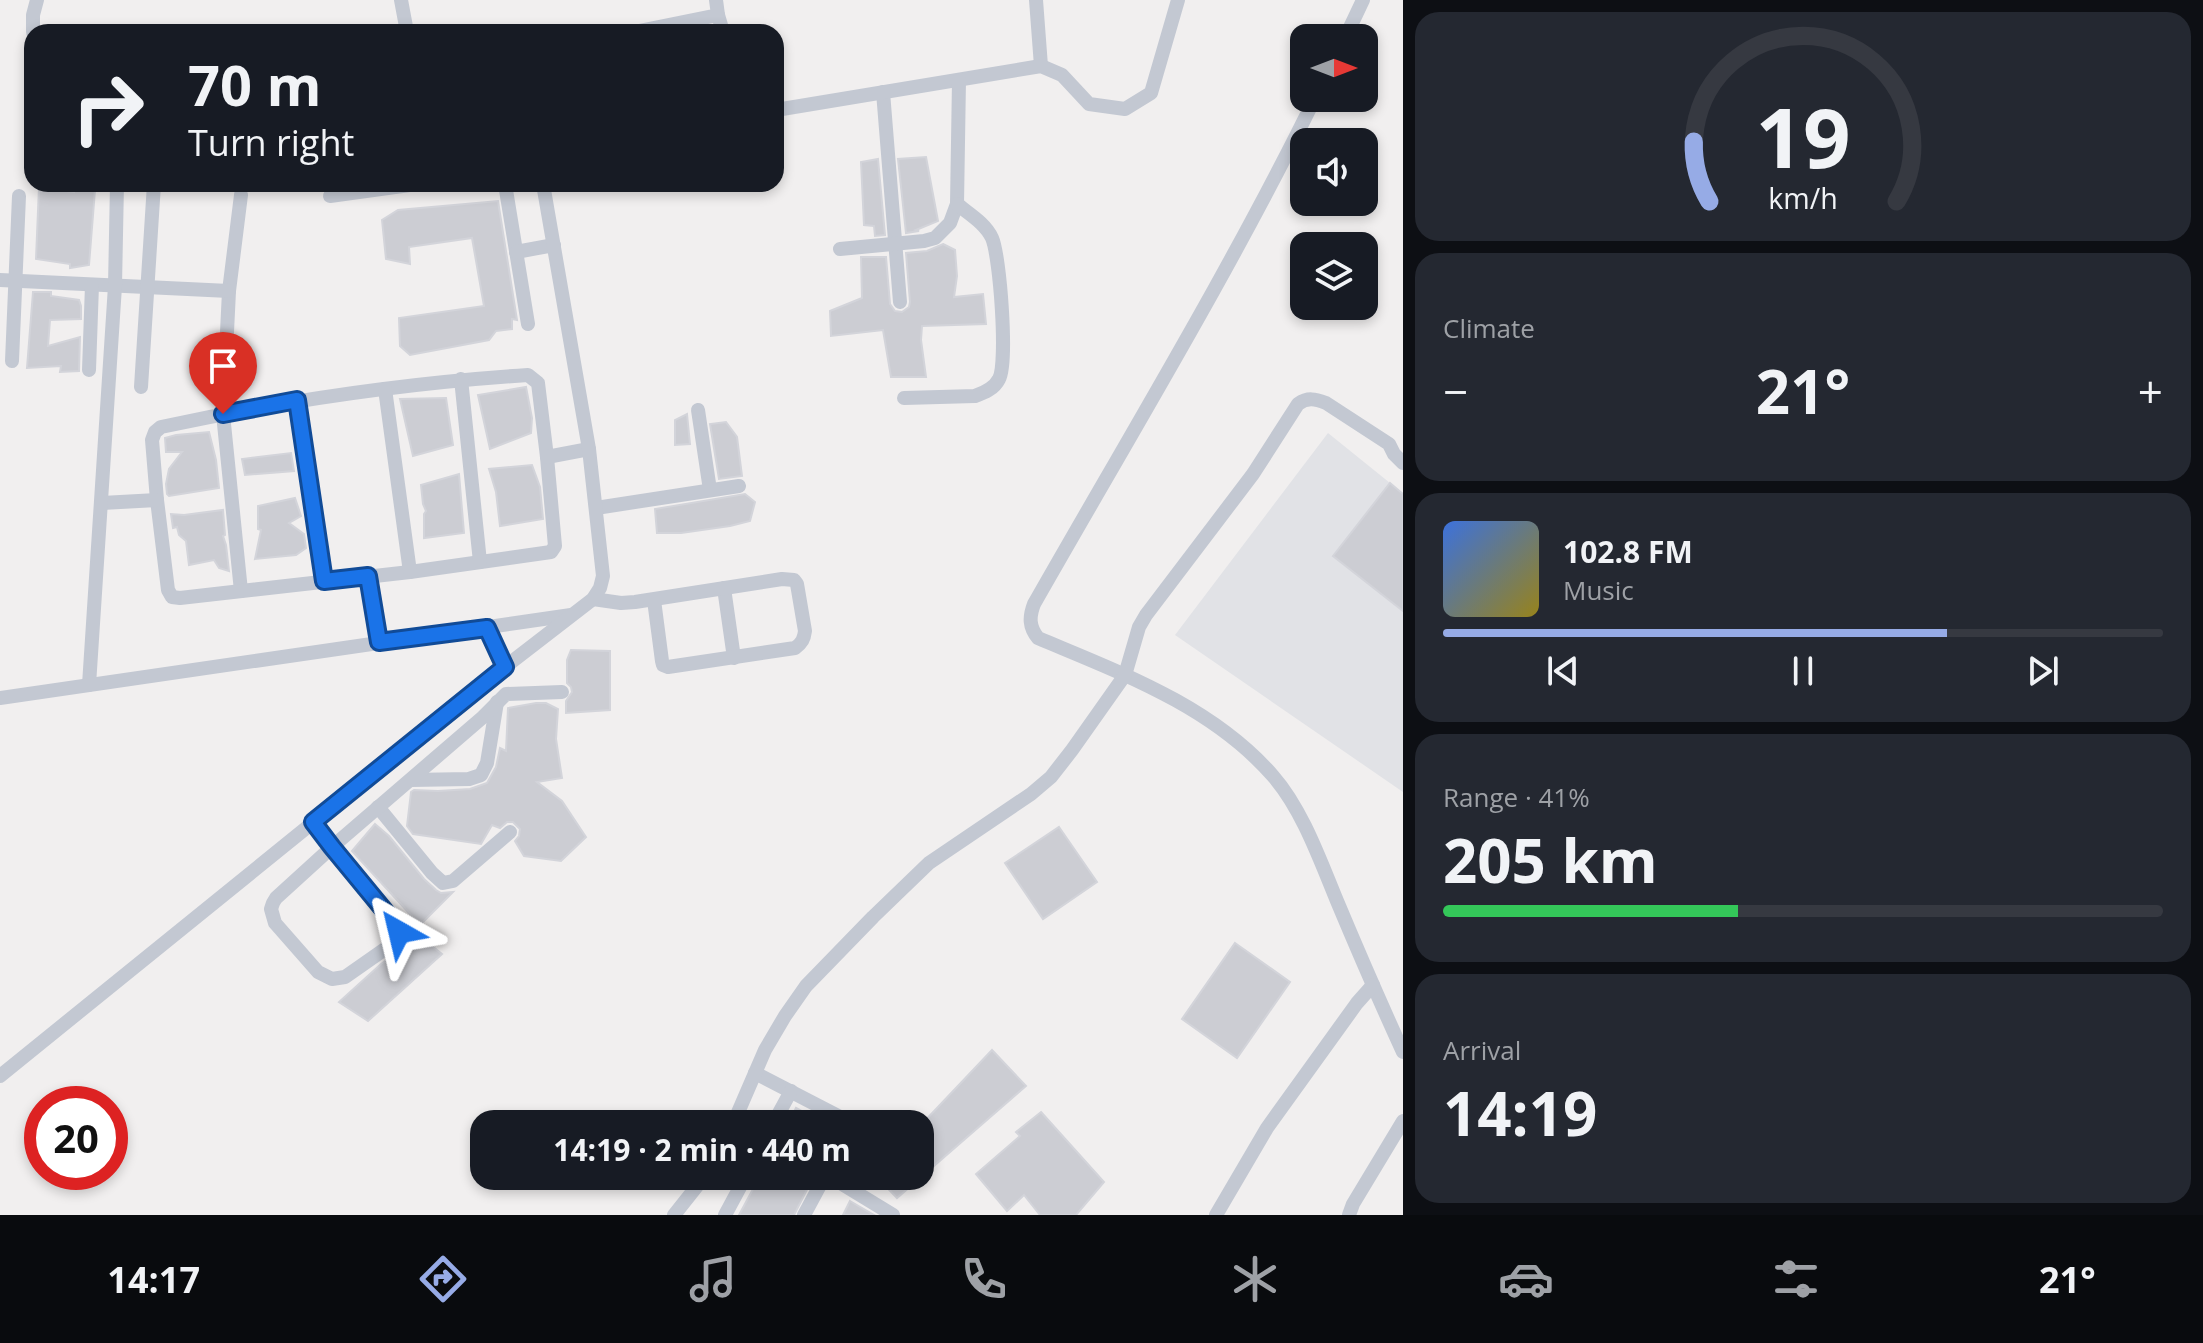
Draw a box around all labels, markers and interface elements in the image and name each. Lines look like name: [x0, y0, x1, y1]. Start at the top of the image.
north arrow: [1290, 24, 1378, 112]
map controls: [1290, 24, 1378, 320]
text: 70 m: [188, 46, 322, 122]
icon: right: [56, 56, 160, 160]
text: 19: [1755, 79, 1851, 192]
text: Turn right: [188, 118, 354, 167]
button: sound: [1290, 128, 1378, 216]
text: km/h: [1768, 178, 1838, 217]
button: layers: [1290, 232, 1378, 320]
text: Climate: [1443, 310, 1535, 346]
pin: [189, 332, 257, 414]
icon: arrive: [201, 344, 245, 388]
text: 21°: [1756, 350, 1850, 432]
text: −: [1443, 361, 1468, 421]
text: +: [2138, 361, 2163, 421]
text: 102.8 FM: [1563, 531, 1693, 572]
text: Music: [1563, 572, 1634, 608]
icon: previous: [1541, 649, 1585, 693]
icon: pause: [1781, 649, 1825, 693]
icon: next: [2021, 649, 2065, 693]
text: Range · 41%: [1443, 779, 1590, 815]
text: 205 km: [1443, 819, 1658, 901]
position arrow: [357, 890, 441, 974]
text: Arrival: [1443, 1032, 1521, 1068]
text: 14:19: [1443, 1072, 1597, 1154]
speed limit sign: 20: [24, 1086, 128, 1190]
text: 14:19 · 2 min · 440 m: [553, 1129, 851, 1170]
icon: directions: [415, 1251, 471, 1307]
icon: music: [685, 1251, 741, 1307]
icon: phone: [956, 1251, 1012, 1307]
icon: climate: [1227, 1251, 1283, 1307]
icon: car: [1498, 1251, 1554, 1307]
icon: filters: [1768, 1251, 1824, 1307]
text: 14:17: [107, 1255, 200, 1304]
text: 21°: [2039, 1255, 2096, 1304]

